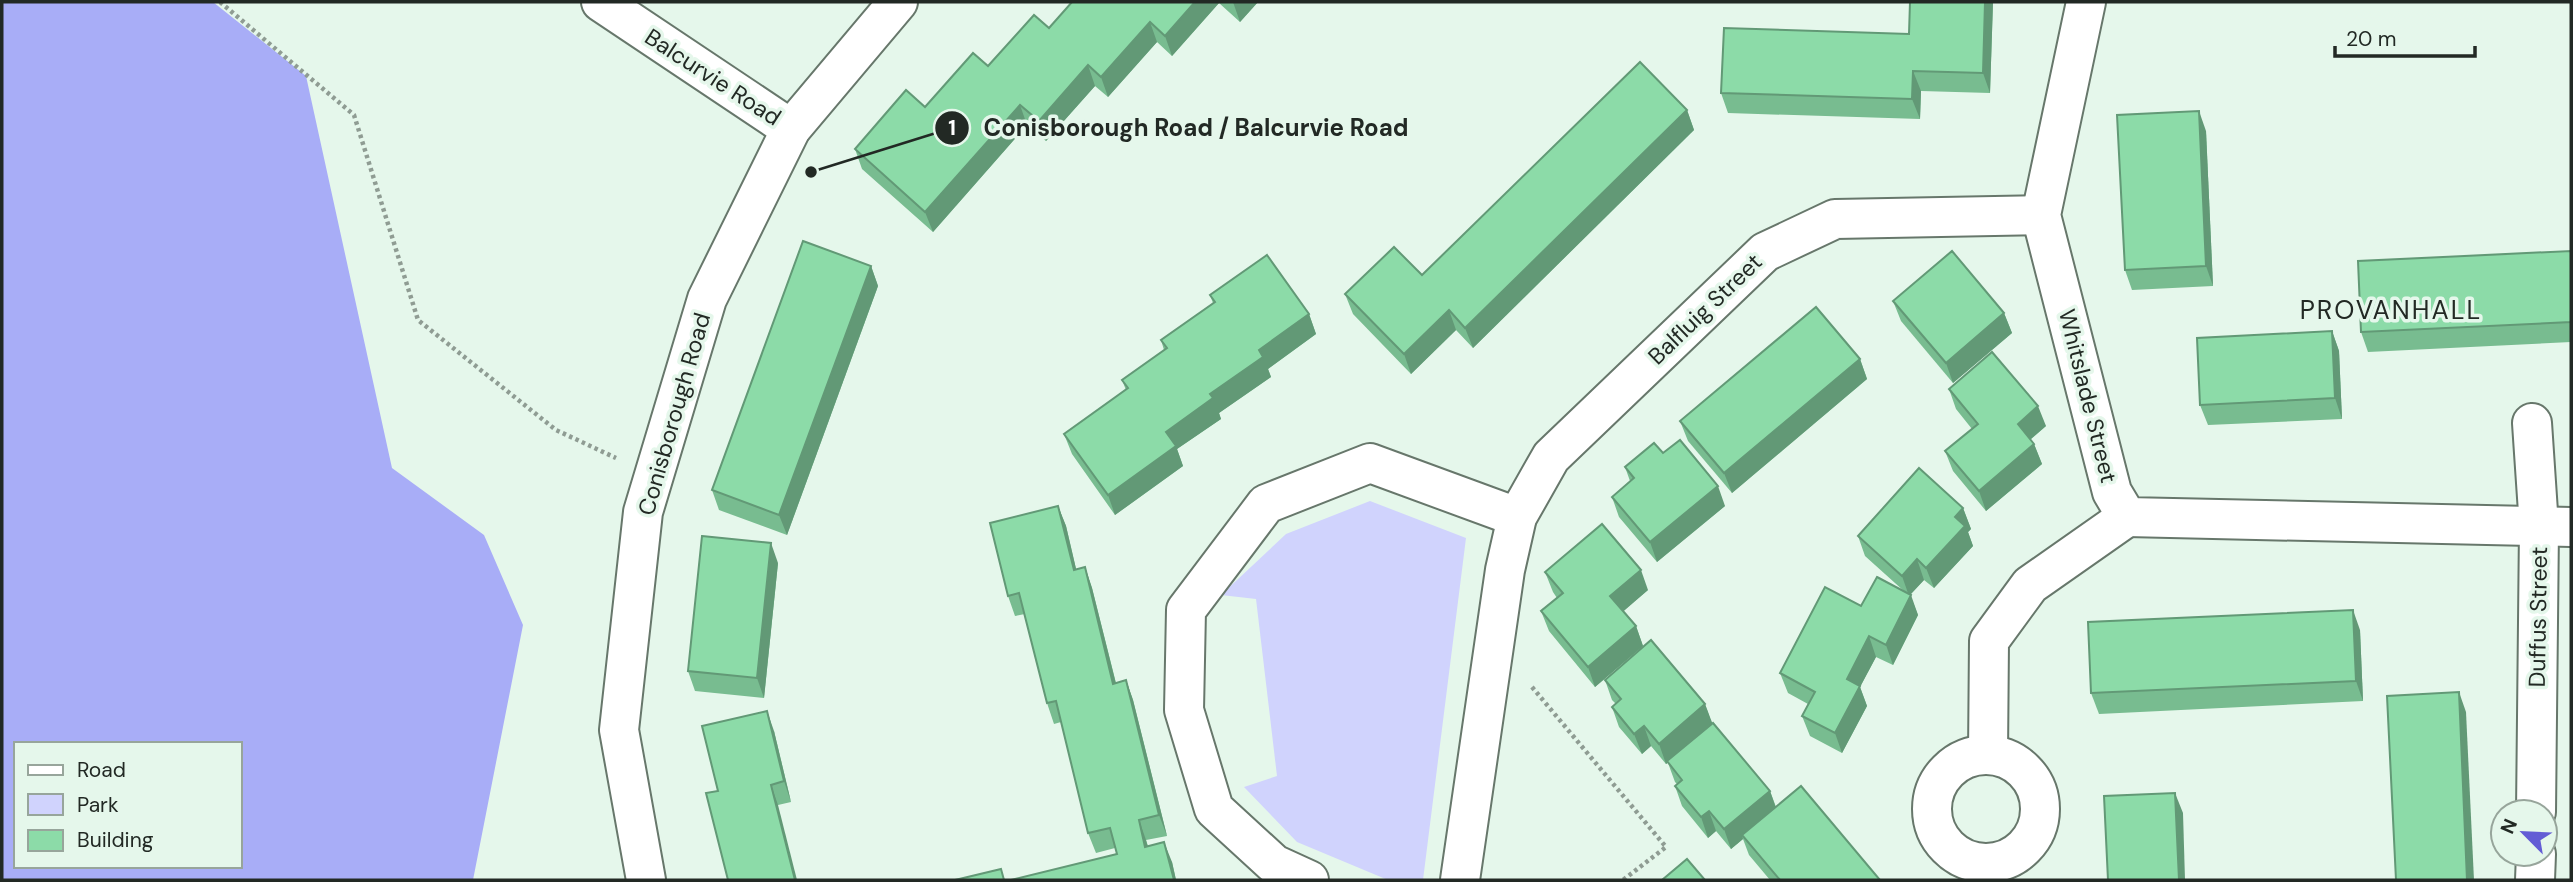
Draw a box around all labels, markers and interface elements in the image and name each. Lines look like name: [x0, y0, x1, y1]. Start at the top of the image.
scale bar: [2335, 14, 2475, 58]
street label: Balcurvie Road: [639, 22, 787, 132]
text: 20 m: [2346, 25, 2397, 53]
callout: Conisborough Road / Balcurvie Road: [934, 105, 1422, 150]
text: Conisborough Road / Balcurvie Road: [983, 112, 1409, 143]
text: 1: [948, 114, 956, 142]
street label: Balfluig Street: [1642, 247, 1768, 371]
district label: PROVANHALL: [2300, 293, 2482, 327]
street label: Whitslade Street: [2052, 306, 2124, 486]
street label: Conisborough Road: [631, 309, 717, 519]
street label: Duffus Street: [2522, 546, 2554, 688]
legend: [14, 742, 242, 868]
text: Road: [77, 756, 126, 784]
text: Park: [77, 791, 119, 819]
north arrow: [2489, 798, 2559, 868]
text: N: [2495, 815, 2523, 838]
text: Building: [77, 826, 154, 854]

